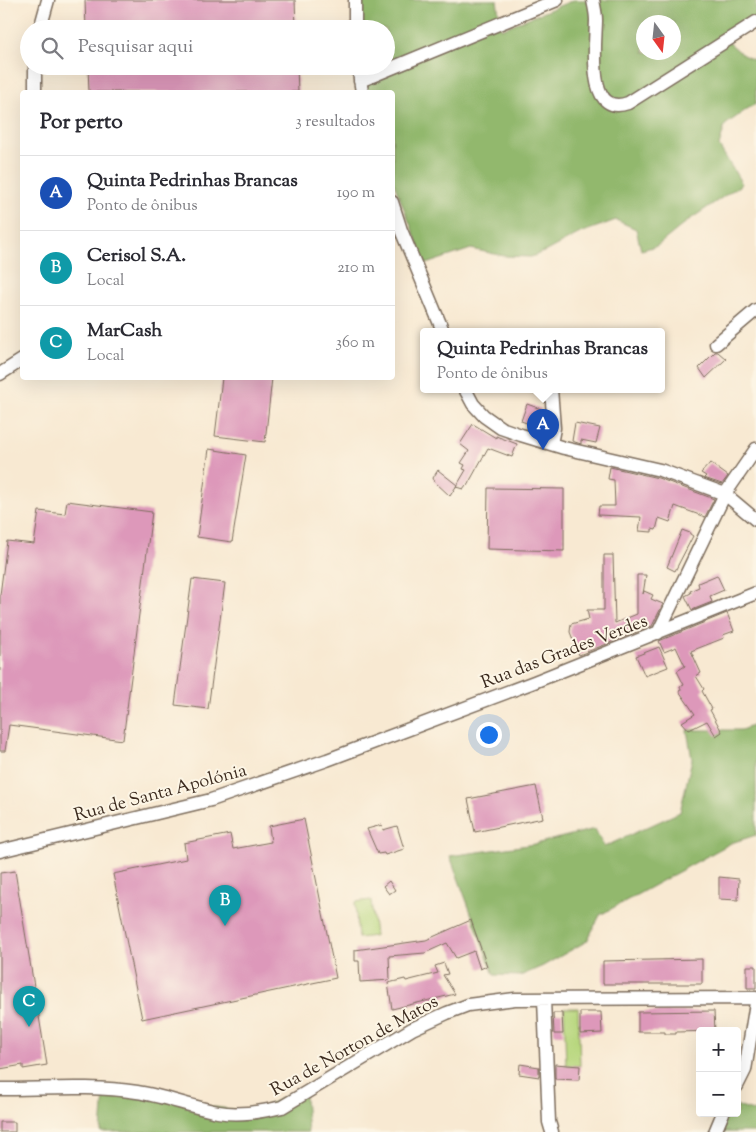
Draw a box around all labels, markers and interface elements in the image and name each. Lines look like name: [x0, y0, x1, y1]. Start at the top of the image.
north arrow: [636, 15, 681, 60]
search box: [20, 20, 395, 75]
icon: search: [38, 34, 66, 62]
text: Pesquisar aqui: [78, 34, 193, 61]
text: Por perto: [40, 108, 123, 138]
text: 3 resultados: [295, 111, 375, 134]
text: Quinta Pedrinhas Brancas: [87, 168, 298, 195]
text: A: [50, 182, 63, 205]
text: 190 m: [337, 182, 375, 205]
text: Ponto de ônibus: [87, 195, 198, 218]
text: Cerisol S.A.: [87, 243, 186, 270]
text: B: [51, 257, 61, 280]
text: 210 m: [337, 257, 375, 280]
text: Local: [87, 270, 124, 293]
text: MarCash: [87, 318, 163, 345]
popup: [420, 328, 665, 393]
text: C: [50, 332, 62, 355]
text: 360 m: [336, 332, 375, 355]
text: Quinta Pedrinhas Brancas: [437, 336, 648, 363]
text: Local: [87, 345, 124, 368]
text: Ponto de ônibus: [437, 363, 548, 386]
pin: A: [527, 409, 559, 450]
street label: Rua das Grades Verdes: [478, 609, 652, 697]
your location: [476, 722, 502, 748]
street label: Rua de Santa Apolónia: [71, 758, 250, 829]
pin: B: [209, 885, 241, 926]
pin: C: [13, 986, 45, 1027]
street label: Rua de Norton de Matos: [266, 990, 444, 1104]
map controls: [696, 1027, 741, 1117]
button: +: [696, 1027, 741, 1072]
button: −: [696, 1072, 741, 1117]

